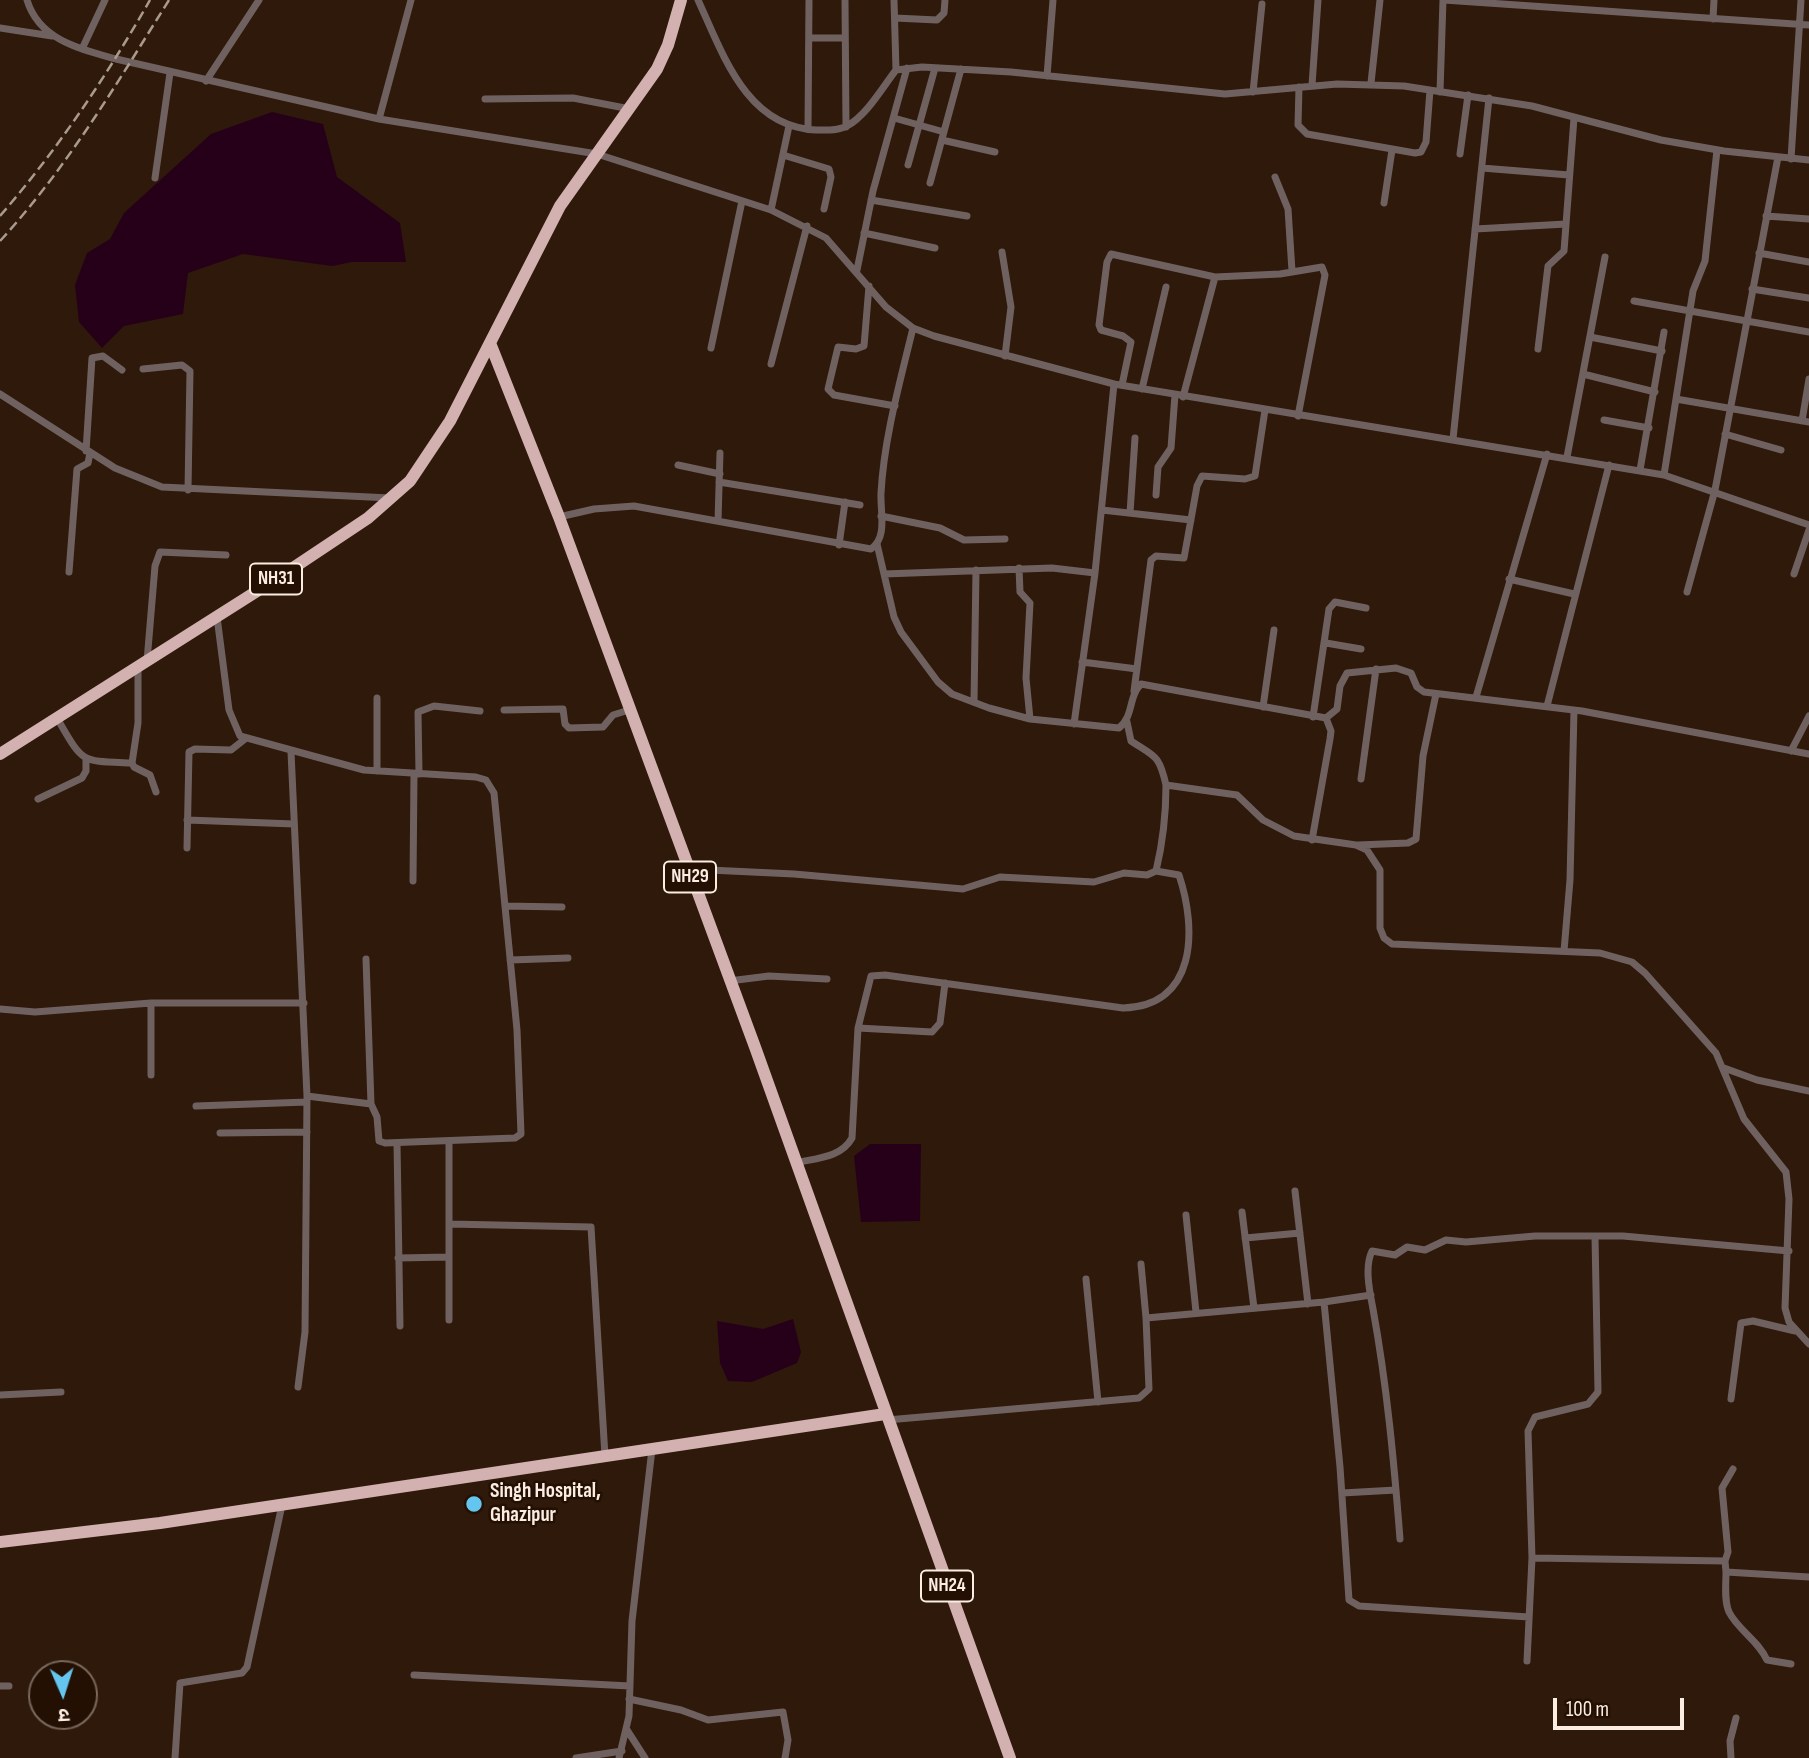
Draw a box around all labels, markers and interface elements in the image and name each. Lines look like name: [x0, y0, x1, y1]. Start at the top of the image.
road number: NH31: [250, 564, 302, 594]
road number: NH29: [664, 862, 716, 892]
place label: Singh Hospital, Ghazipur: [490, 1479, 601, 1529]
marker: Singh Hospital, Ghazipur: [464, 1494, 484, 1514]
road number: NH24: [921, 1570, 973, 1602]
north arrow: [28, 1660, 98, 1730]
scale bar: [1557, 1684, 1688, 1728]
text: 100 m: [1566, 1697, 1609, 1722]
text: उ: [58, 1703, 70, 1726]

